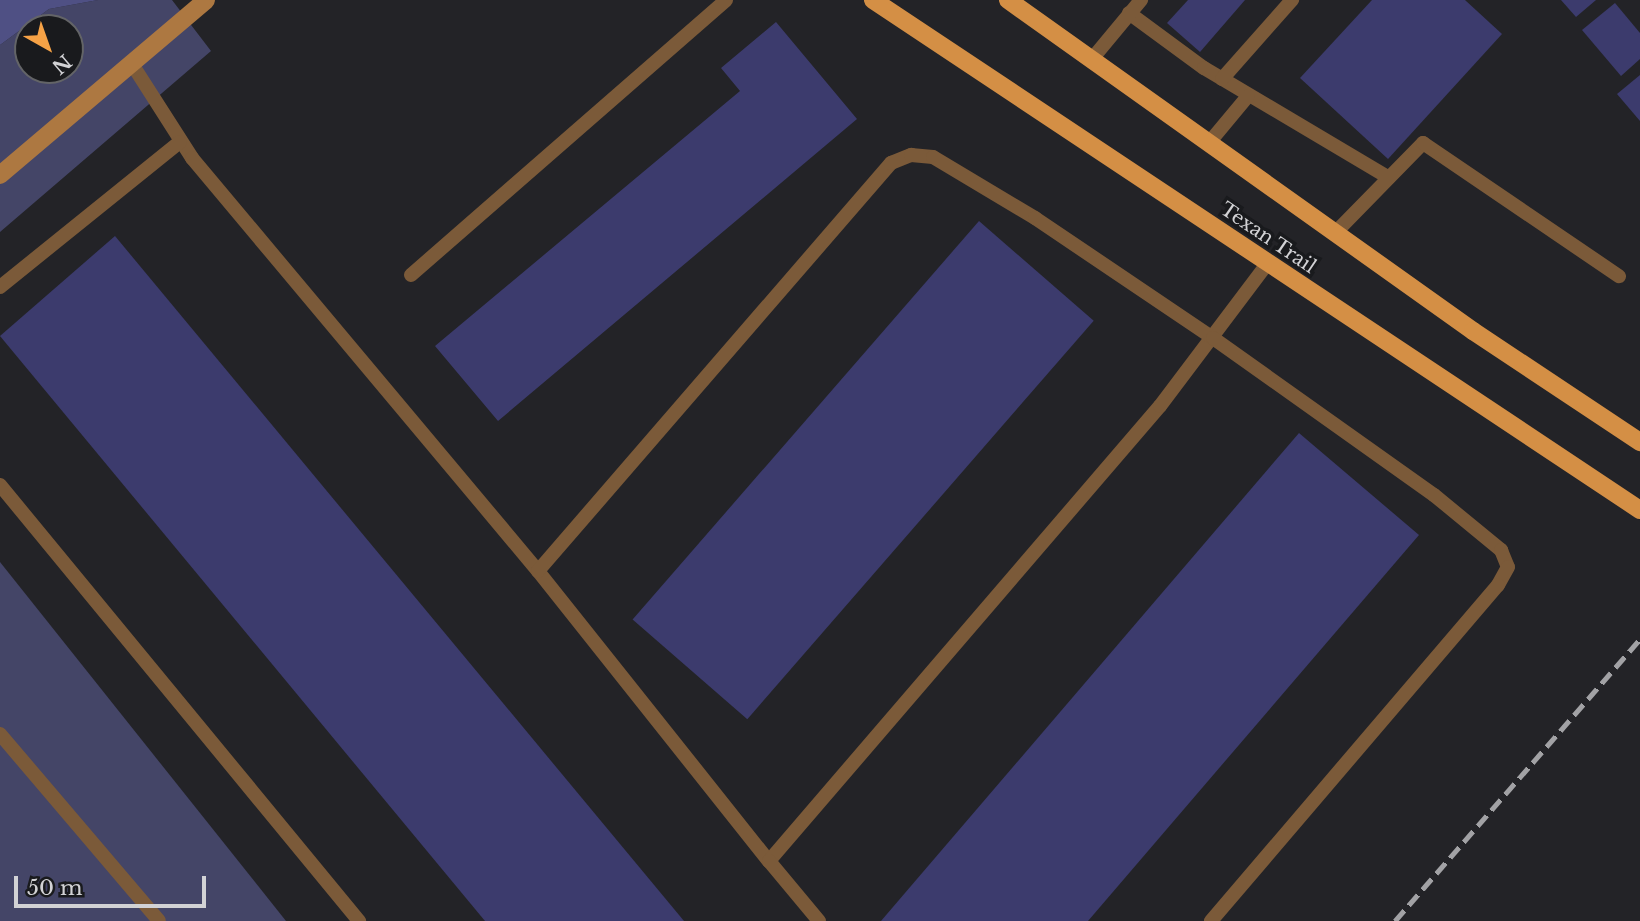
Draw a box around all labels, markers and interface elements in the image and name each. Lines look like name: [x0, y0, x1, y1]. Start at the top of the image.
north arrow: [14, 14, 84, 84]
text: N: [47, 49, 76, 78]
street label: Texan Trail: [1216, 198, 1320, 278]
scale bar: [18, 862, 210, 906]
text: 50 m: [27, 875, 82, 901]

